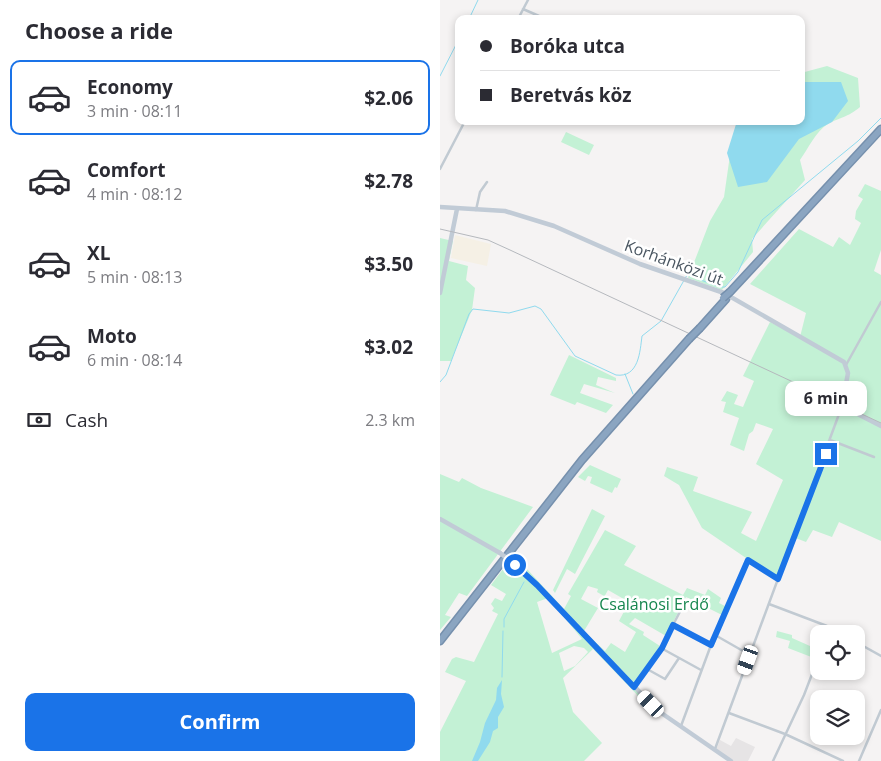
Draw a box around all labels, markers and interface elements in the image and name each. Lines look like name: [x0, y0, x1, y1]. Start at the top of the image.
text: Choose a ride: [25, 15, 173, 45]
text: Boróka utca: [510, 33, 625, 59]
text: Economy: [87, 74, 173, 100]
icon: car: [27, 75, 72, 120]
text: Beretvás köz: [510, 82, 632, 108]
text: $2.06: [364, 85, 413, 111]
text: 3 min · 08:11: [87, 100, 182, 122]
text: Comfort: [87, 157, 166, 183]
icon: car: [27, 158, 72, 203]
text: $2.78: [364, 168, 413, 194]
text: 4 min · 08:12: [87, 183, 182, 205]
street label: Korhánközi út: [622, 234, 727, 290]
text: XL: [87, 240, 110, 266]
icon: car: [27, 241, 72, 286]
text: $3.50: [364, 251, 413, 277]
text: 5 min · 08:13: [87, 266, 182, 288]
text: Moto: [87, 323, 137, 349]
icon: car: [27, 324, 72, 369]
text: $3.02: [364, 334, 413, 360]
text: 6 min · 08:14: [87, 349, 182, 371]
callout: 6 min: [785, 382, 867, 416]
text: 6 min: [804, 387, 848, 409]
icon: cash: [25, 406, 53, 434]
text: Cash: [65, 407, 108, 433]
text: 2.3 km: [365, 409, 415, 431]
route end: [815, 443, 837, 465]
route start: [504, 554, 526, 576]
park label: Csalánosi Erdő: [599, 593, 709, 615]
map controls: [810, 625, 865, 745]
button: locate: [810, 625, 865, 680]
car: [735, 643, 760, 677]
car: [635, 688, 666, 720]
button: layers: [810, 690, 865, 745]
button: Confirm: [25, 693, 415, 751]

